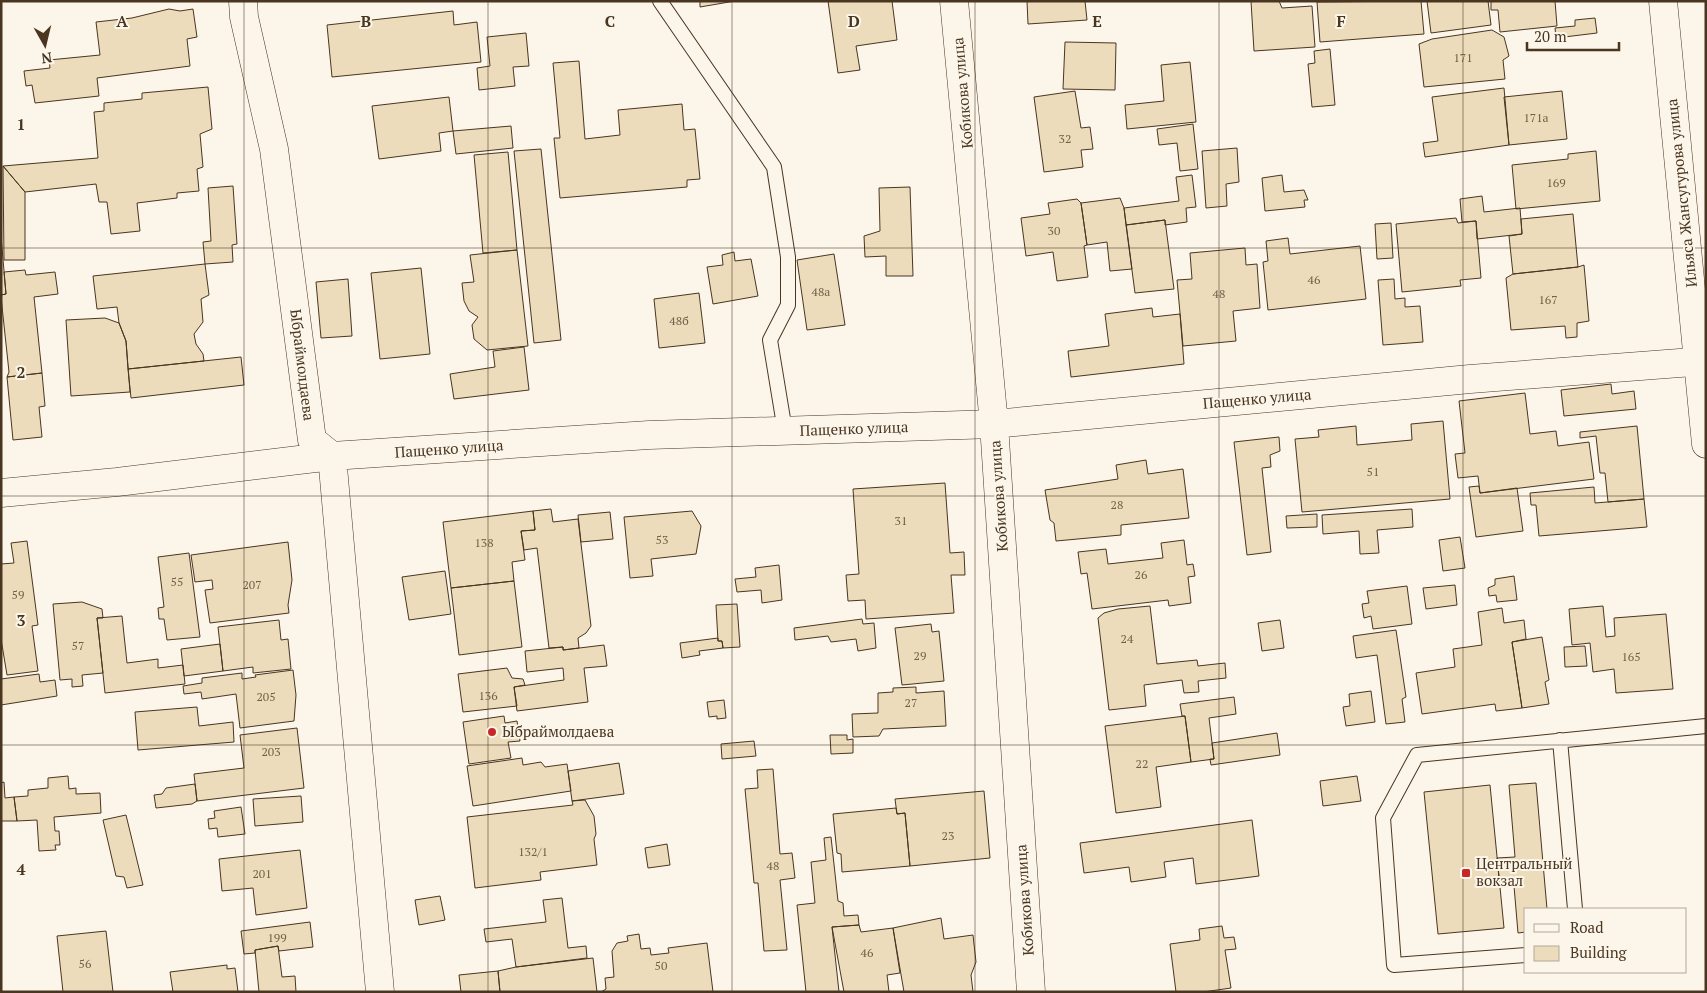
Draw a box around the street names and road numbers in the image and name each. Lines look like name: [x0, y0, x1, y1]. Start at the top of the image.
street label: Кобикова улица: [947, 36, 977, 149]
street label: Ильяса Жансугурова улица: [1661, 97, 1701, 288]
street label: Ыбраймолдаева: [286, 308, 320, 422]
street label: Пащенко улица: [1202, 383, 1312, 413]
street label: Пащенко улица: [799, 416, 909, 440]
street label: Пащенко улица: [394, 434, 504, 462]
street label: Кобикова улица: [984, 439, 1012, 552]
street label: Кобикова улица: [1010, 843, 1038, 956]

